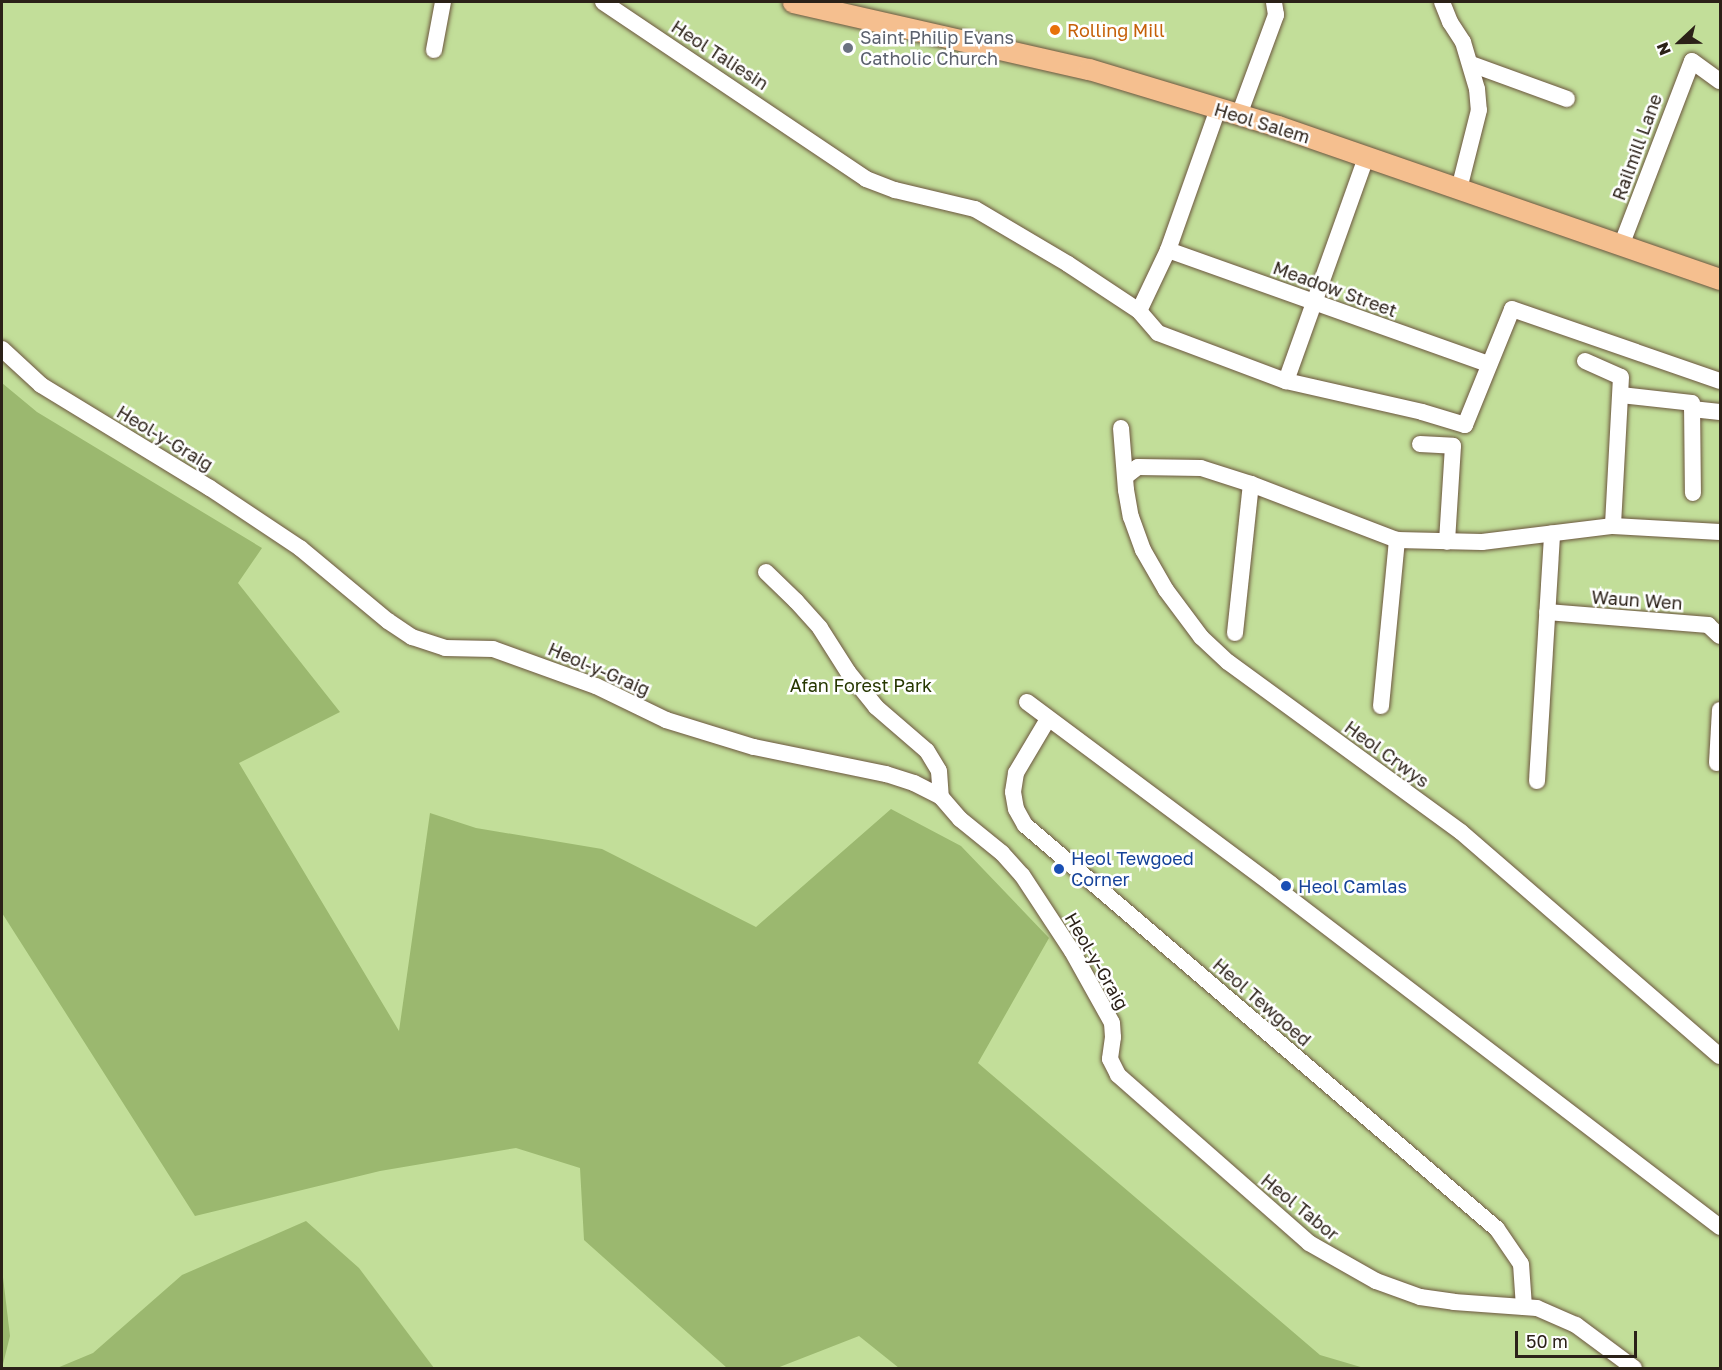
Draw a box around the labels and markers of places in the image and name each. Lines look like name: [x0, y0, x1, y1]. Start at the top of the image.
place label: Rolling Mill: [1067, 19, 1165, 41]
marker: Rolling Mill: [1048, 23, 1062, 37]
place label: Saint Philip Evans Catholic Church: [860, 27, 1014, 70]
marker: Saint Philip Evans Catholic Church: [841, 41, 855, 55]
place label: Heol Tewgoed Corner: [1071, 848, 1194, 890]
marker: Heol Tewgoed Corner: [1052, 862, 1066, 876]
place label: Heol Camlas: [1298, 875, 1407, 897]
marker: Heol Camlas: [1279, 879, 1293, 893]

